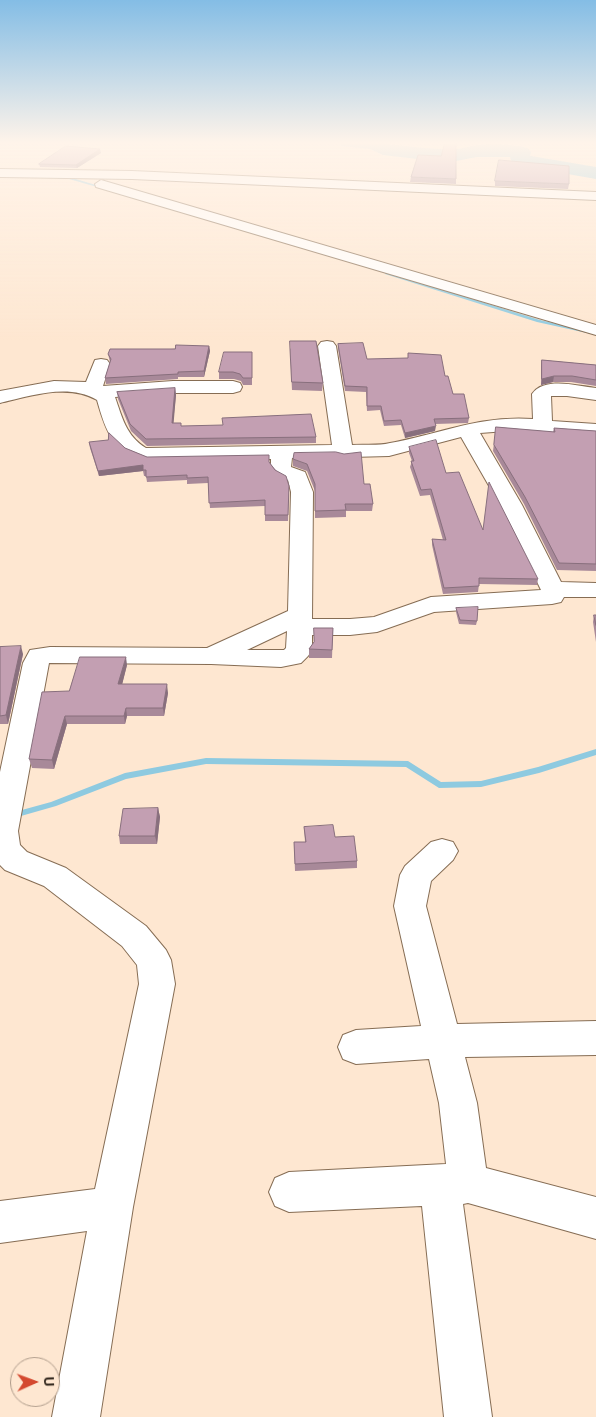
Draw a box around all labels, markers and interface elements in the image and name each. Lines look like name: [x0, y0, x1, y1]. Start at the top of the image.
north arrow: [10, 1357, 60, 1407]
text: U: [40, 1376, 59, 1387]

